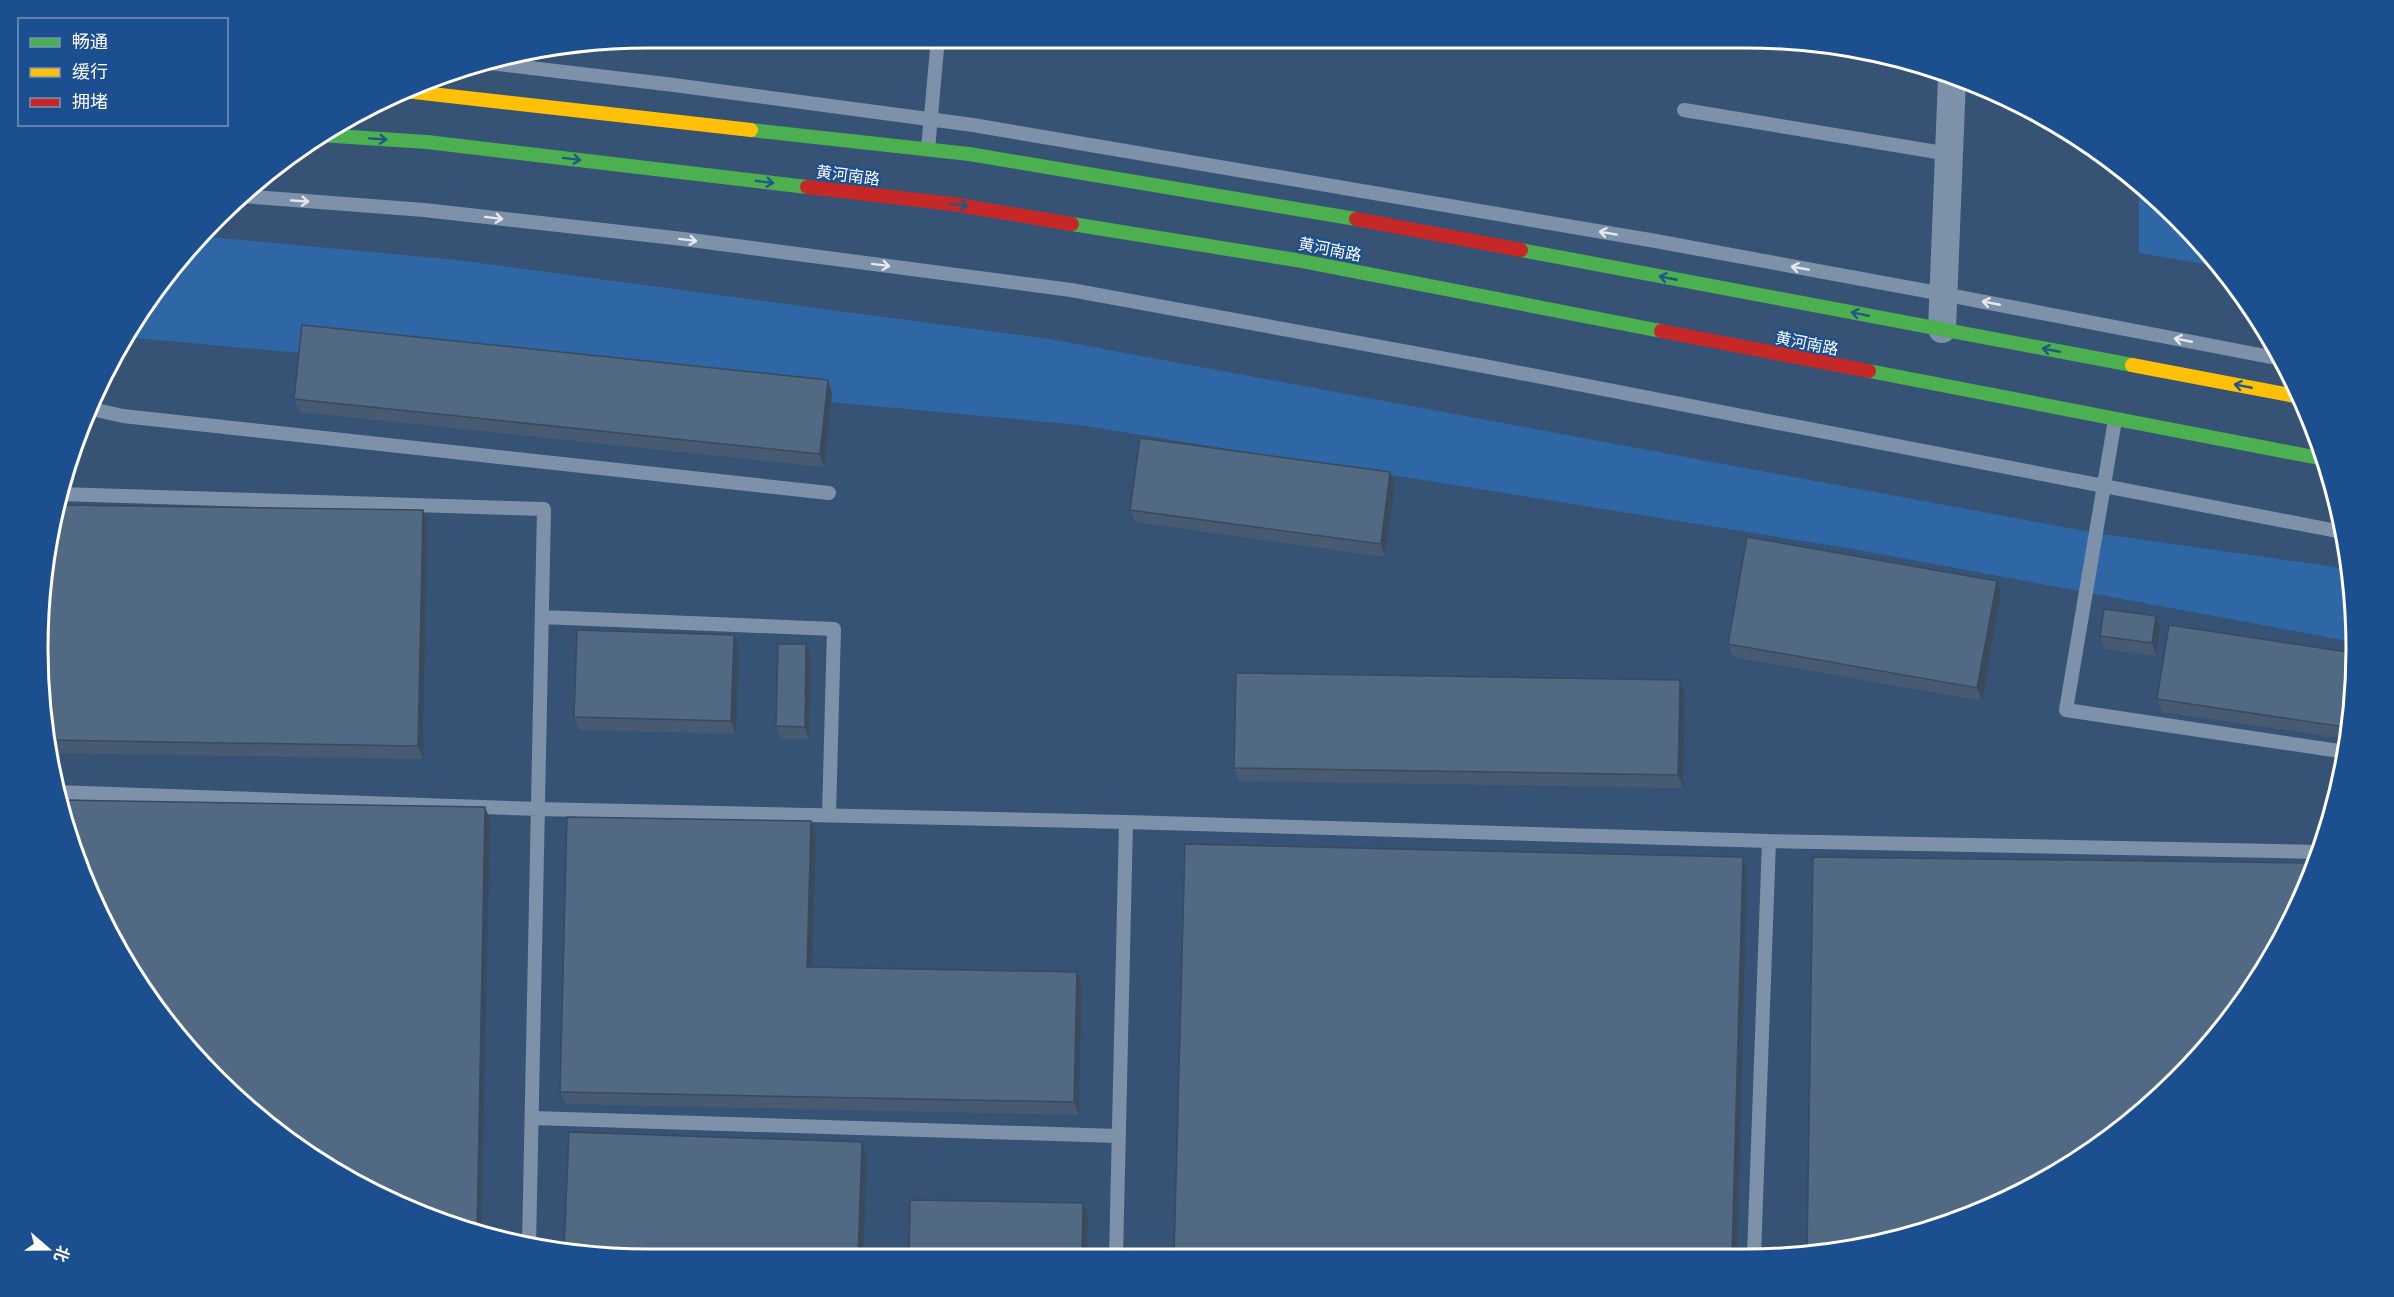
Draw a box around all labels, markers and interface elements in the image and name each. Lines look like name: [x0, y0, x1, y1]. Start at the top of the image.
legend: [18, 18, 228, 126]
text: 畅通: [72, 30, 108, 53]
text: 缓行: [72, 60, 108, 83]
text: 拥堵: [72, 90, 108, 113]
one-way arrow: [367, 134, 387, 145]
one-way arrow: [561, 154, 581, 165]
street label: 黄河南路: [815, 161, 881, 189]
one-way arrow: [755, 177, 775, 188]
one-way arrow: [290, 195, 310, 206]
one-way arrow: [949, 200, 968, 211]
one-way arrow: [484, 213, 504, 224]
one-way arrow: [1598, 227, 1618, 238]
street label: 黄河南路: [1297, 233, 1363, 265]
one-way arrow: [678, 235, 697, 246]
one-way arrow: [871, 260, 891, 271]
one-way arrow: [1790, 262, 1810, 273]
one-way arrow: [1659, 272, 1678, 283]
one-way arrow: [1982, 297, 2002, 308]
one-way arrow: [1850, 308, 1870, 319]
street label: 黄河南路: [1774, 327, 1840, 359]
one-way arrow: [2173, 334, 2193, 345]
one-way arrow: [2042, 344, 2062, 355]
one-way arrow: [2234, 380, 2253, 391]
north arrow: [18, 1219, 78, 1279]
text: 北: [50, 1243, 74, 1265]

